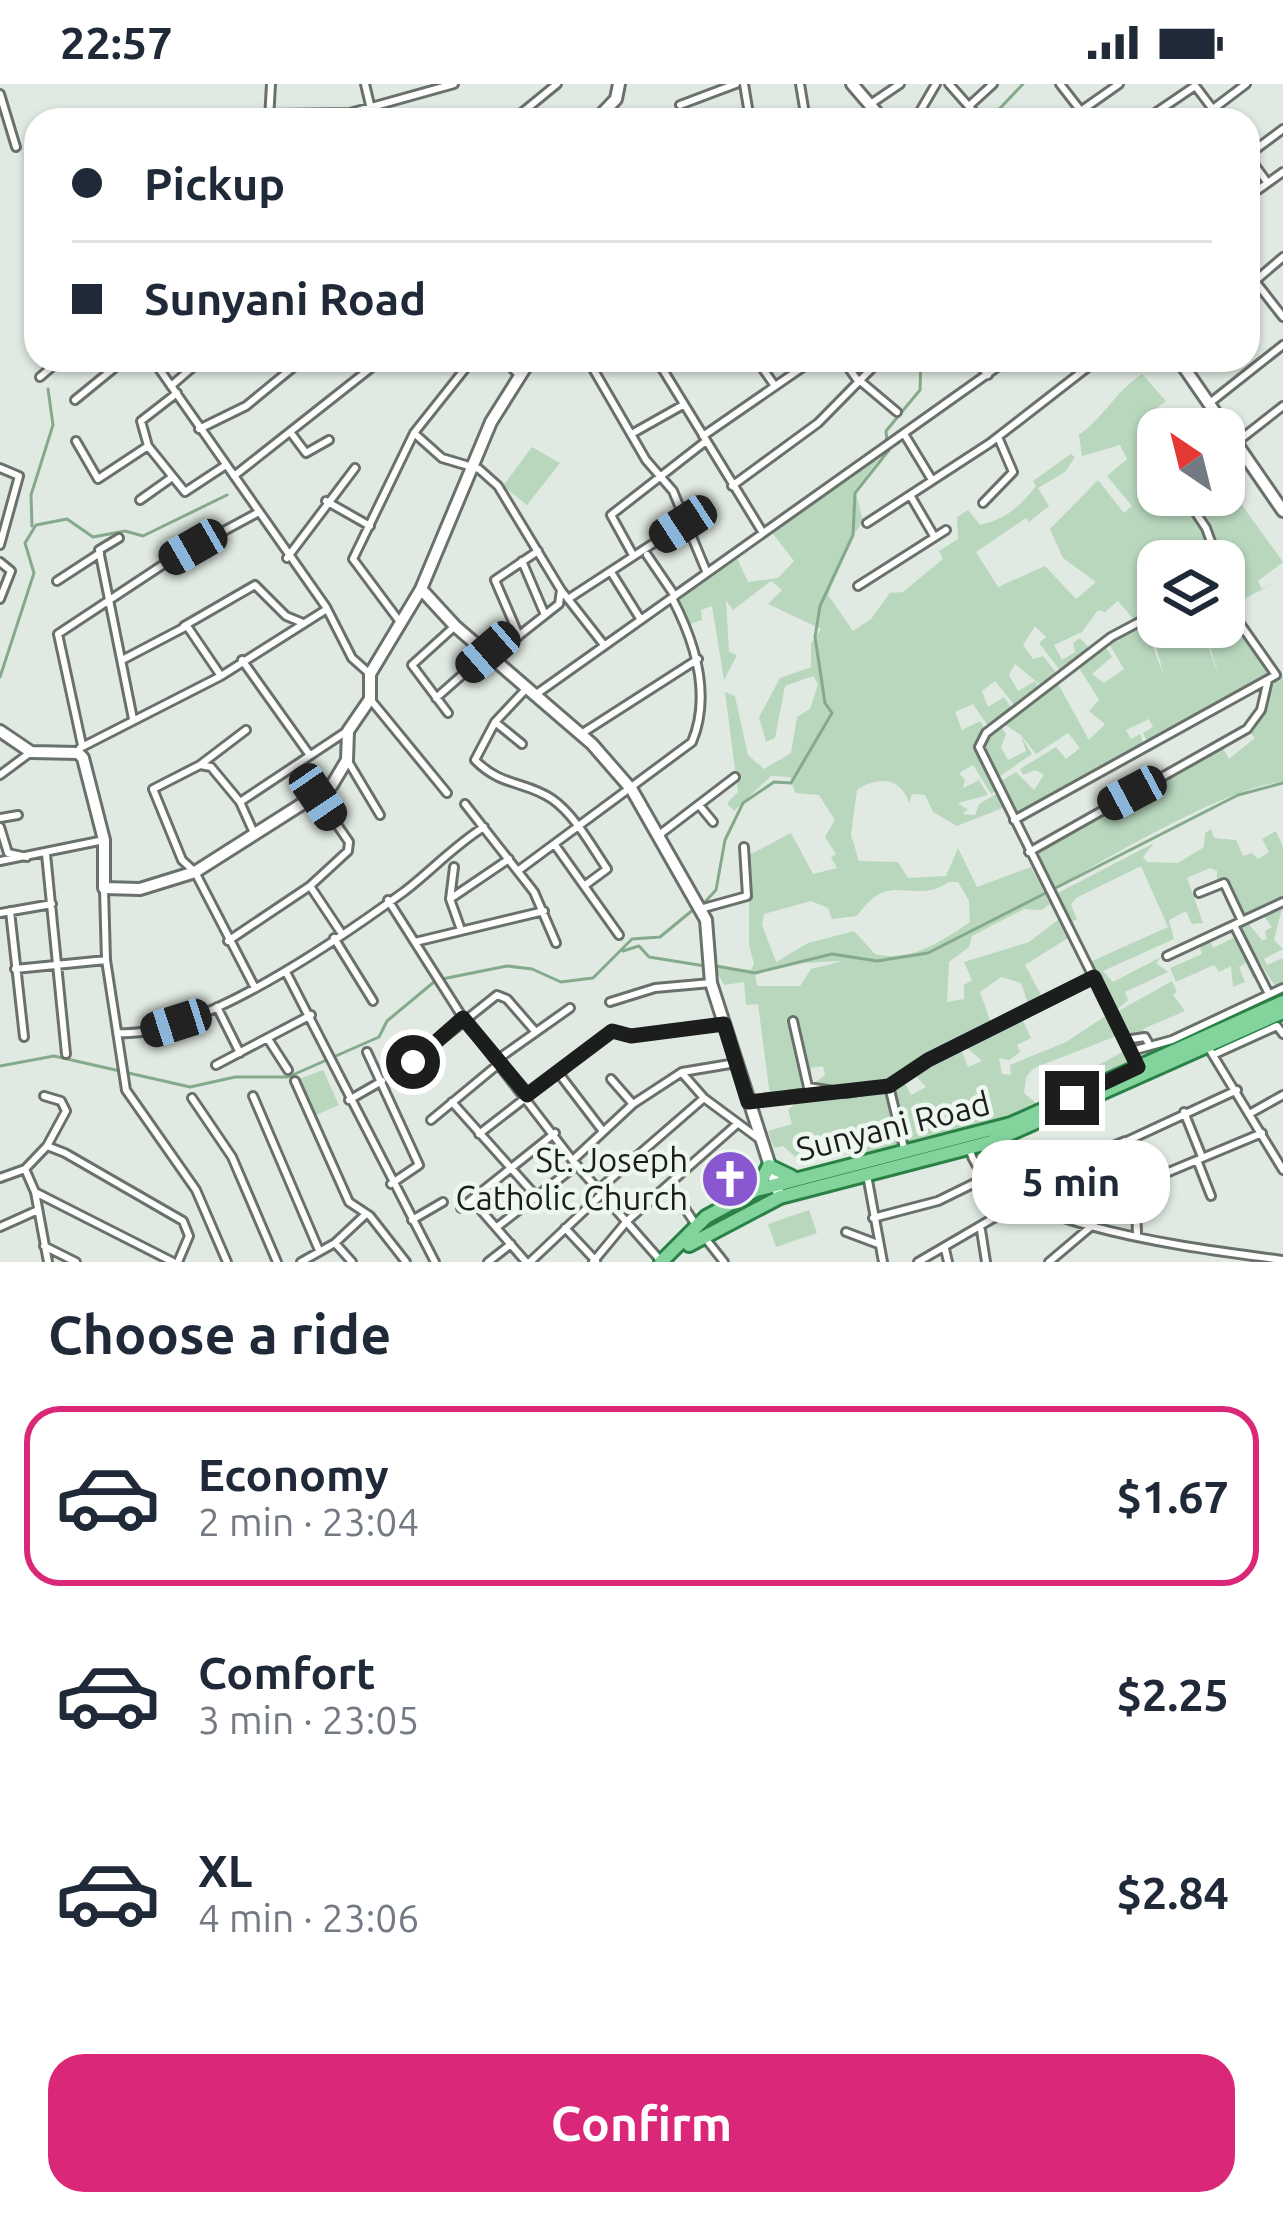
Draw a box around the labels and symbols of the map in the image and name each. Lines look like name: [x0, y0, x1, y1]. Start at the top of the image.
north arrow: [1137, 408, 1245, 516]
car: [643, 489, 723, 559]
car: [153, 513, 233, 581]
car: [449, 615, 527, 689]
car: [283, 757, 353, 837]
car: [1092, 760, 1172, 826]
car: [136, 995, 216, 1051]
route start: [386, 1035, 440, 1089]
route end: [1045, 1071, 1099, 1125]
street label: Sunyani Road: [792, 1084, 993, 1167]
callout: 5 min: [973, 1140, 1171, 1224]
place label: St. Joseph Catholic Church: [456, 1141, 688, 1216]
church icon: St. Joseph Catholic Church: [699, 1148, 761, 1210]

